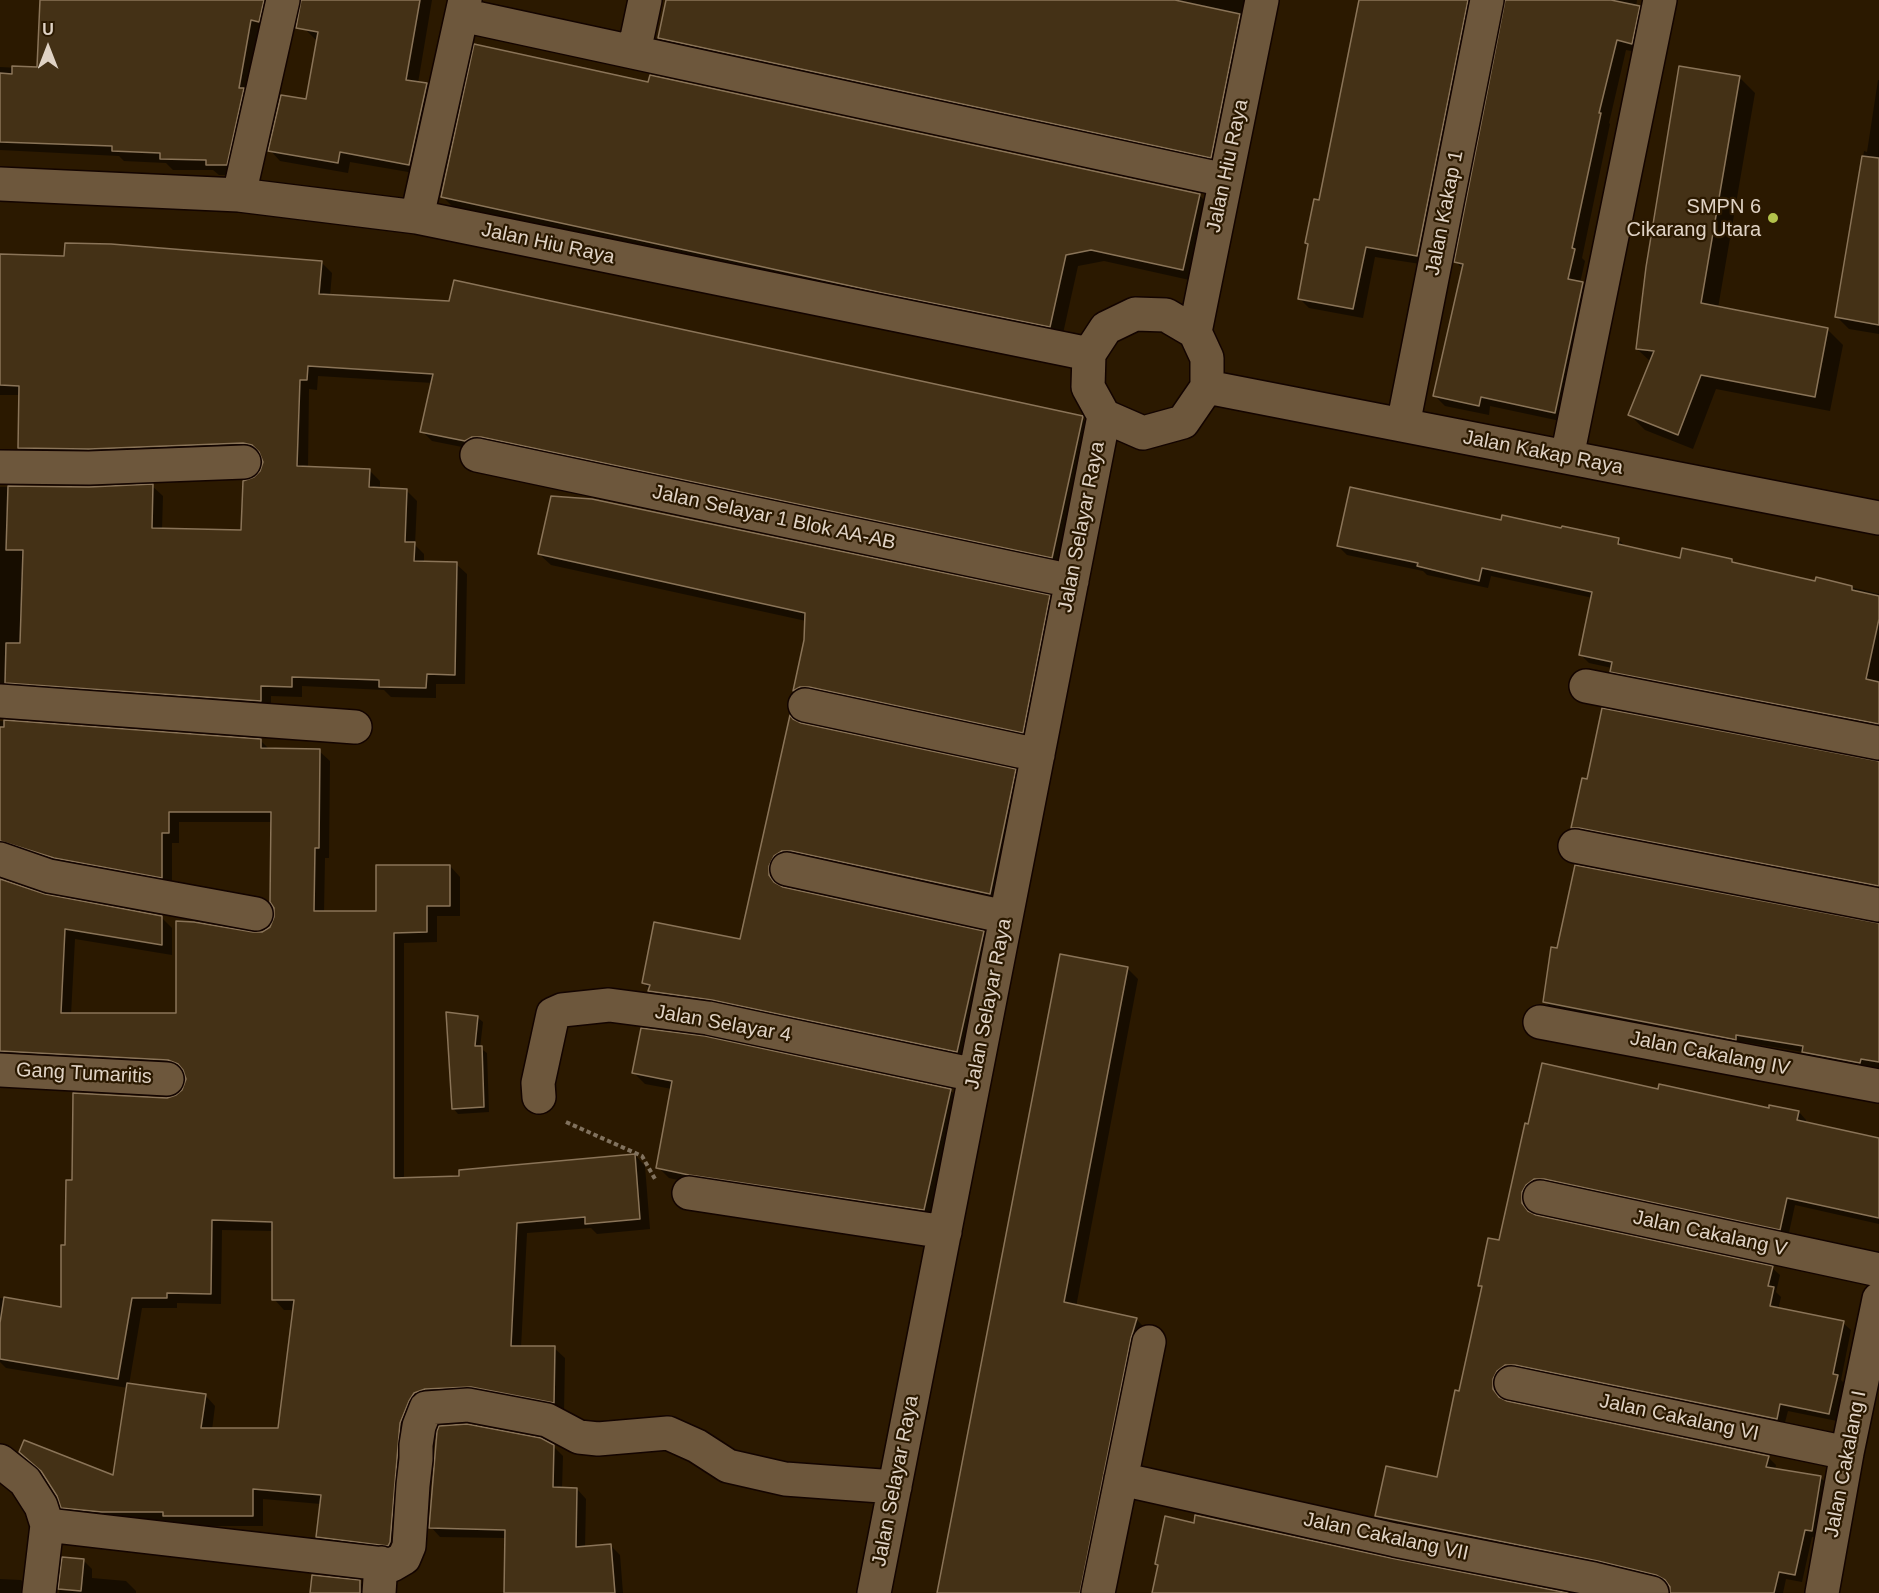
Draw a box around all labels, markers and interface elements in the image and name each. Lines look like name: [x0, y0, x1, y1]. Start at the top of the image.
north arrow: [18, 18, 78, 78]
text: U: [42, 21, 54, 38]
street label: Jalan Hiu Raya: [1202, 97, 1254, 235]
street label: Jalan Kakap 1: [1421, 148, 1469, 278]
place label: SMPN 6 Cikarang Utara: [1626, 195, 1761, 242]
marker: SMPN 6 Cikarang Utara: [1766, 211, 1780, 225]
street label: Jalan Hiu Raya: [479, 218, 617, 270]
street label: Jalan Kakap Raya: [1461, 426, 1625, 480]
street label: Jalan Selayar Raya: [1054, 440, 1110, 614]
street label: Jalan Selayar 1 Blok AA-AB: [650, 480, 898, 556]
street label: Jalan Selayar Raya: [961, 917, 1017, 1091]
street label: Jalan Selayar 4: [653, 1000, 793, 1048]
street label: Jalan Cakalang IV: [1628, 1027, 1792, 1081]
street label: Gang Tumaritis: [15, 1058, 153, 1090]
street label: Jalan Cakalang V: [1631, 1206, 1789, 1262]
street label: Jalan Cakalang VI: [1597, 1389, 1761, 1447]
street label: Jalan Cakalang I: [1820, 1389, 1872, 1539]
street label: Jalan Selayar Raya: [868, 1394, 924, 1568]
street label: Jalan Cakalang VII: [1301, 1508, 1471, 1566]

